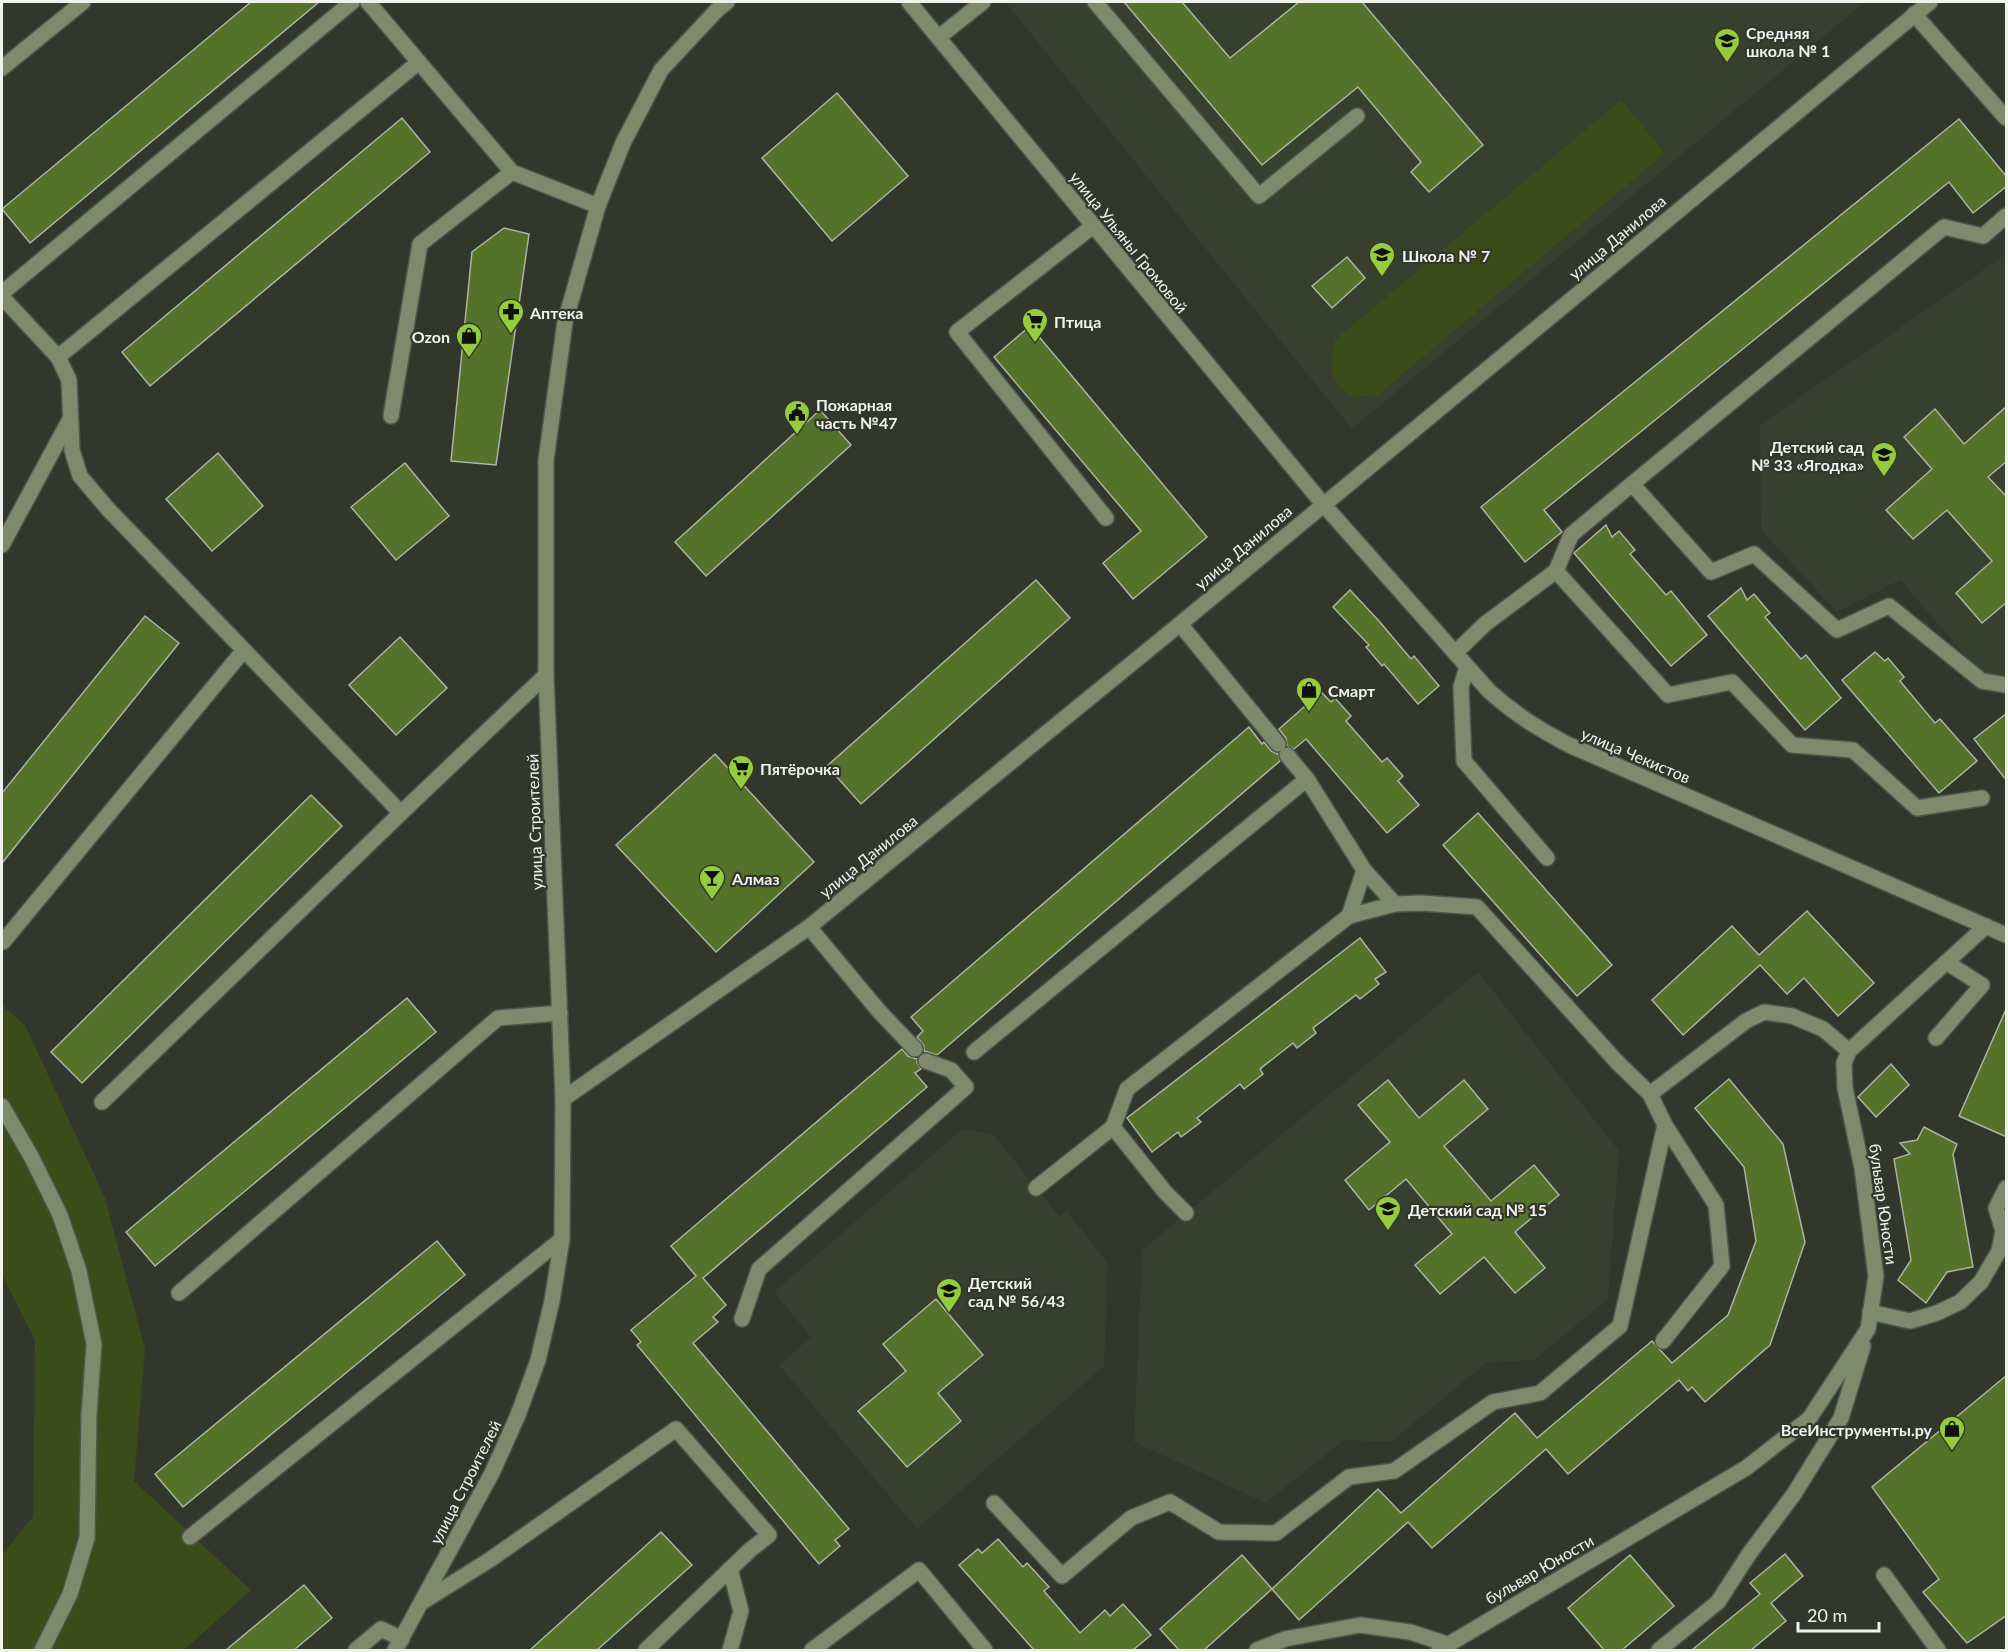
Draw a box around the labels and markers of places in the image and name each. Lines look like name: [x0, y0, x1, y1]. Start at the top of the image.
place label: Средняя школа № 1: [1746, 23, 1830, 60]
school or university icon: Средняя школа № 1: [1712, 26, 1742, 64]
school or university icon: Школа № 7: [1367, 240, 1397, 278]
place label: Школа № 7: [1402, 246, 1490, 265]
pharmacy icon: Аптека: [496, 297, 526, 335]
place label: Аптека: [529, 303, 584, 322]
supermarket icon: Птица: [1020, 306, 1050, 344]
place label: Птица: [1054, 312, 1101, 331]
shop icon: Ozon: [454, 321, 484, 359]
place label: Ozon: [412, 327, 450, 346]
place label: Пожарная часть №47: [816, 395, 898, 432]
public building icon: Пожарная часть №47: [782, 398, 812, 436]
place label: Детский сад № 33 «Ягодка»: [1751, 437, 1864, 474]
school or university icon: Детский сад № 33 «Ягодка»: [1869, 440, 1899, 478]
shop icon: Смарт: [1294, 675, 1324, 713]
place label: Смарт: [1328, 681, 1376, 700]
supermarket icon: Пятёрочка: [726, 753, 756, 791]
place label: Пятёрочка: [760, 759, 840, 778]
bar icon: Алмаз: [697, 863, 727, 901]
place label: Алмаз: [731, 869, 780, 888]
school or university icon: Детский сад № 15: [1373, 1194, 1403, 1232]
place label: Детский сад № 15: [1408, 1200, 1547, 1219]
place label: Детский сад № 56/43: [968, 1273, 1065, 1310]
school or university icon: Детский сад № 56/43: [934, 1276, 964, 1314]
shop icon: ВсеИнструменты.ру: [1937, 1414, 1967, 1452]
place label: ВсеИнструменты.ру: [1781, 1420, 1933, 1439]

